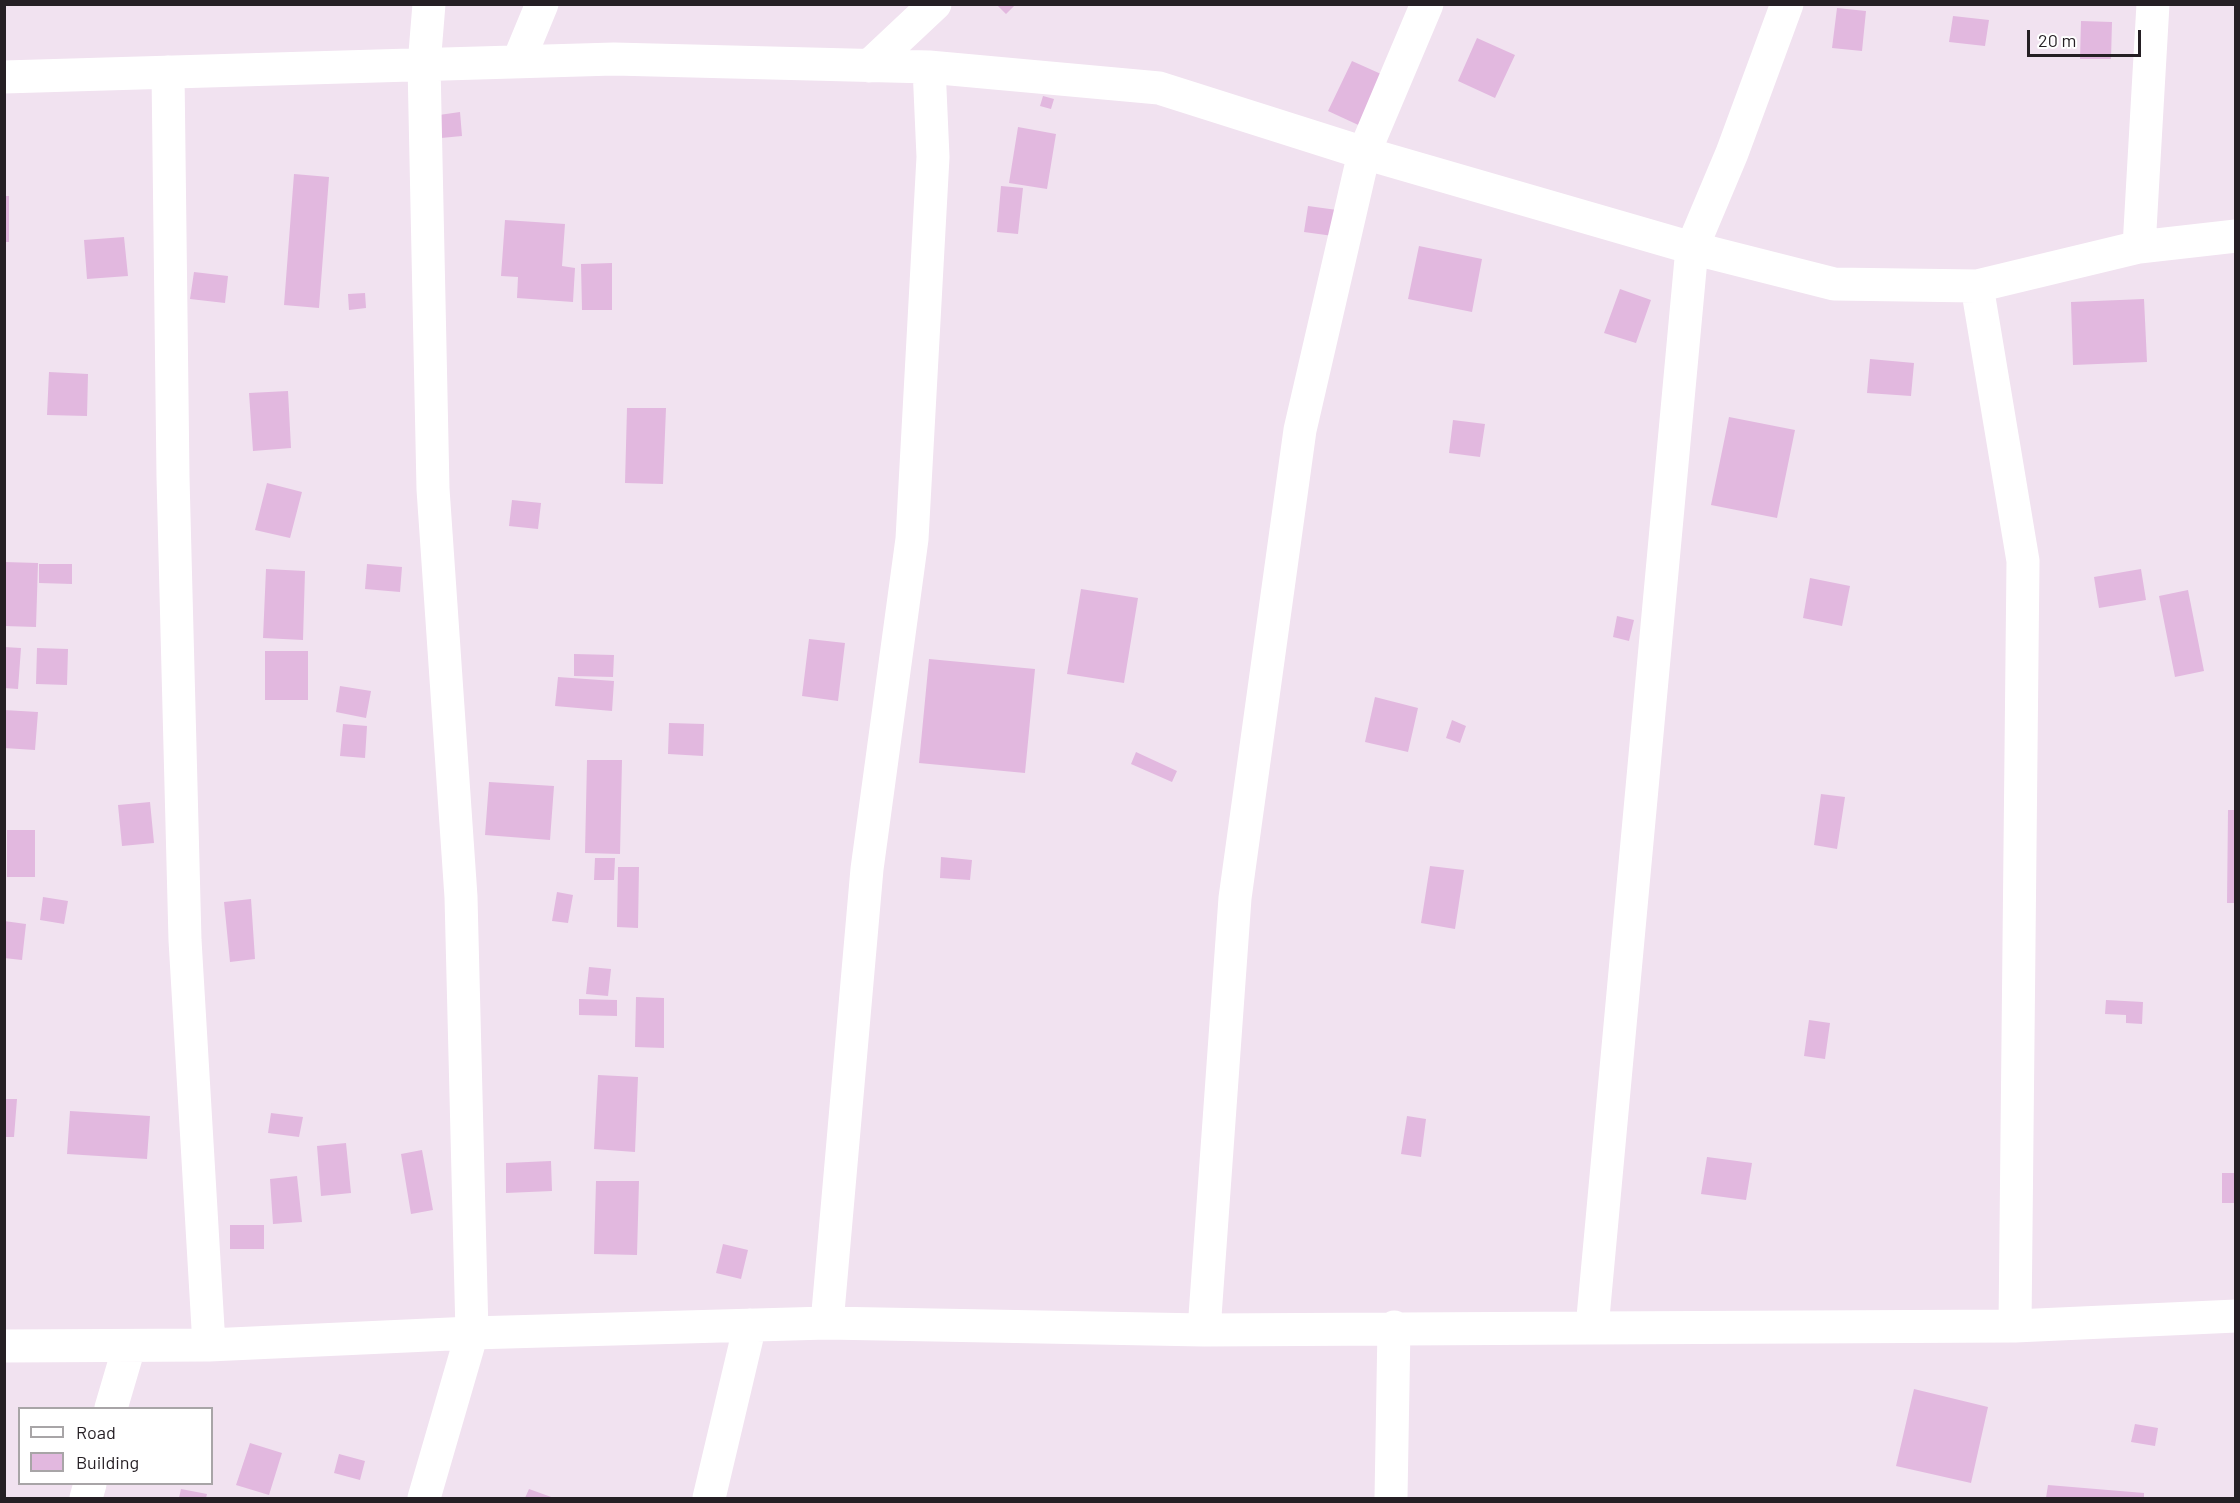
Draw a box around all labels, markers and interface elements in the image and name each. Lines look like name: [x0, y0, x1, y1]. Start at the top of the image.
scale bar: [2030, 18, 2144, 56]
text: 20 m: [2038, 29, 2076, 51]
legend: [18, 1407, 213, 1485]
text: Road: [76, 1421, 116, 1443]
text: Building: [76, 1451, 139, 1473]

